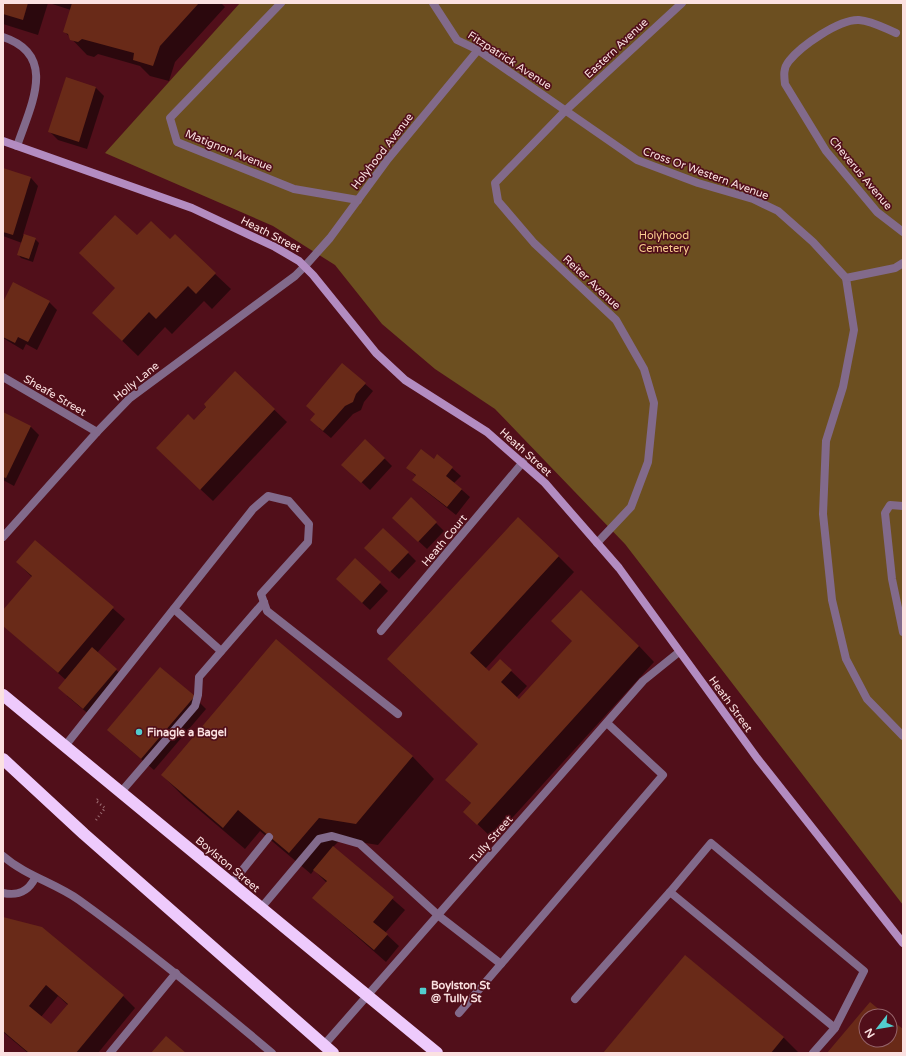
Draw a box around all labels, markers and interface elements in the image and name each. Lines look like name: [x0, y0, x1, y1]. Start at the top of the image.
street label: Eastern Avenue: [582, 16, 651, 81]
street label: Fitzpatrick Avenue: [465, 28, 554, 92]
street label: Holyhood Avenue: [349, 111, 416, 192]
street label: Matignon Avenue: [183, 127, 274, 174]
street label: Cheverus Avenue: [826, 134, 895, 212]
street label: Cross Or Western Avenue: [641, 145, 771, 202]
street label: Heath Street: [239, 214, 303, 255]
park label: Holyhood Cemetery: [639, 229, 689, 255]
street label: Reiter Avenue: [560, 253, 623, 312]
street label: Holly Lane: [111, 359, 162, 404]
street label: Sheafe Street: [21, 372, 88, 419]
street label: Heath Street: [497, 426, 554, 479]
street label: Heath Court: [419, 512, 470, 569]
street label: Heath Street: [706, 674, 755, 735]
place label: Finagle a Bagel: [147, 726, 227, 740]
marker: Finagle a Bagel: [134, 727, 144, 737]
street label: Tully Street: [467, 813, 515, 866]
street label: Boylston Street: [193, 834, 262, 895]
place label: Boylston St @ Tully St: [431, 979, 491, 1006]
marker: Boylston St @ Tully St: [418, 986, 428, 996]
north arrow: [858, 1008, 898, 1048]
text: N: [862, 1026, 878, 1040]

